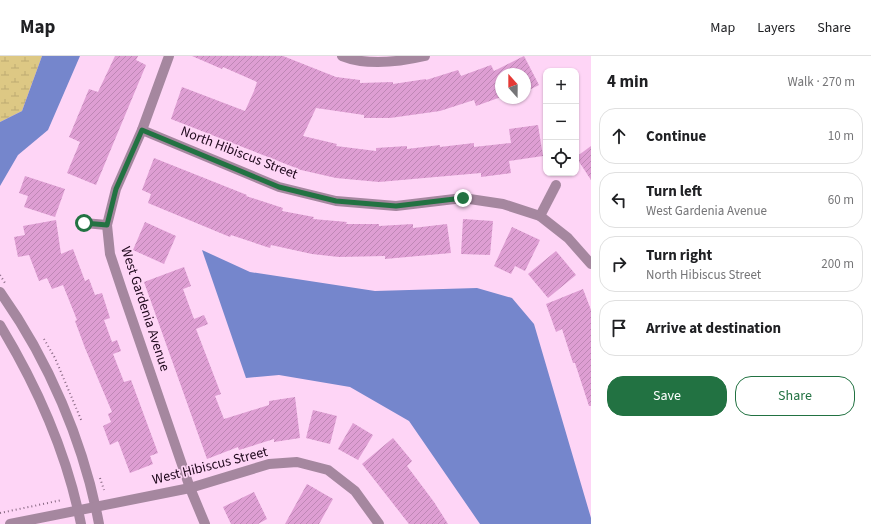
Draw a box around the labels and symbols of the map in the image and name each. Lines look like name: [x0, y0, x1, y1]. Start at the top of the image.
north arrow: [495, 68, 531, 104]
street label: North Hibiscus Street: [178, 121, 301, 185]
route end: [454, 189, 472, 207]
route start: [75, 214, 93, 232]
street label: West Gardenia Avenue: [115, 244, 175, 374]
street label: West Hibiscus Street: [150, 442, 270, 490]

